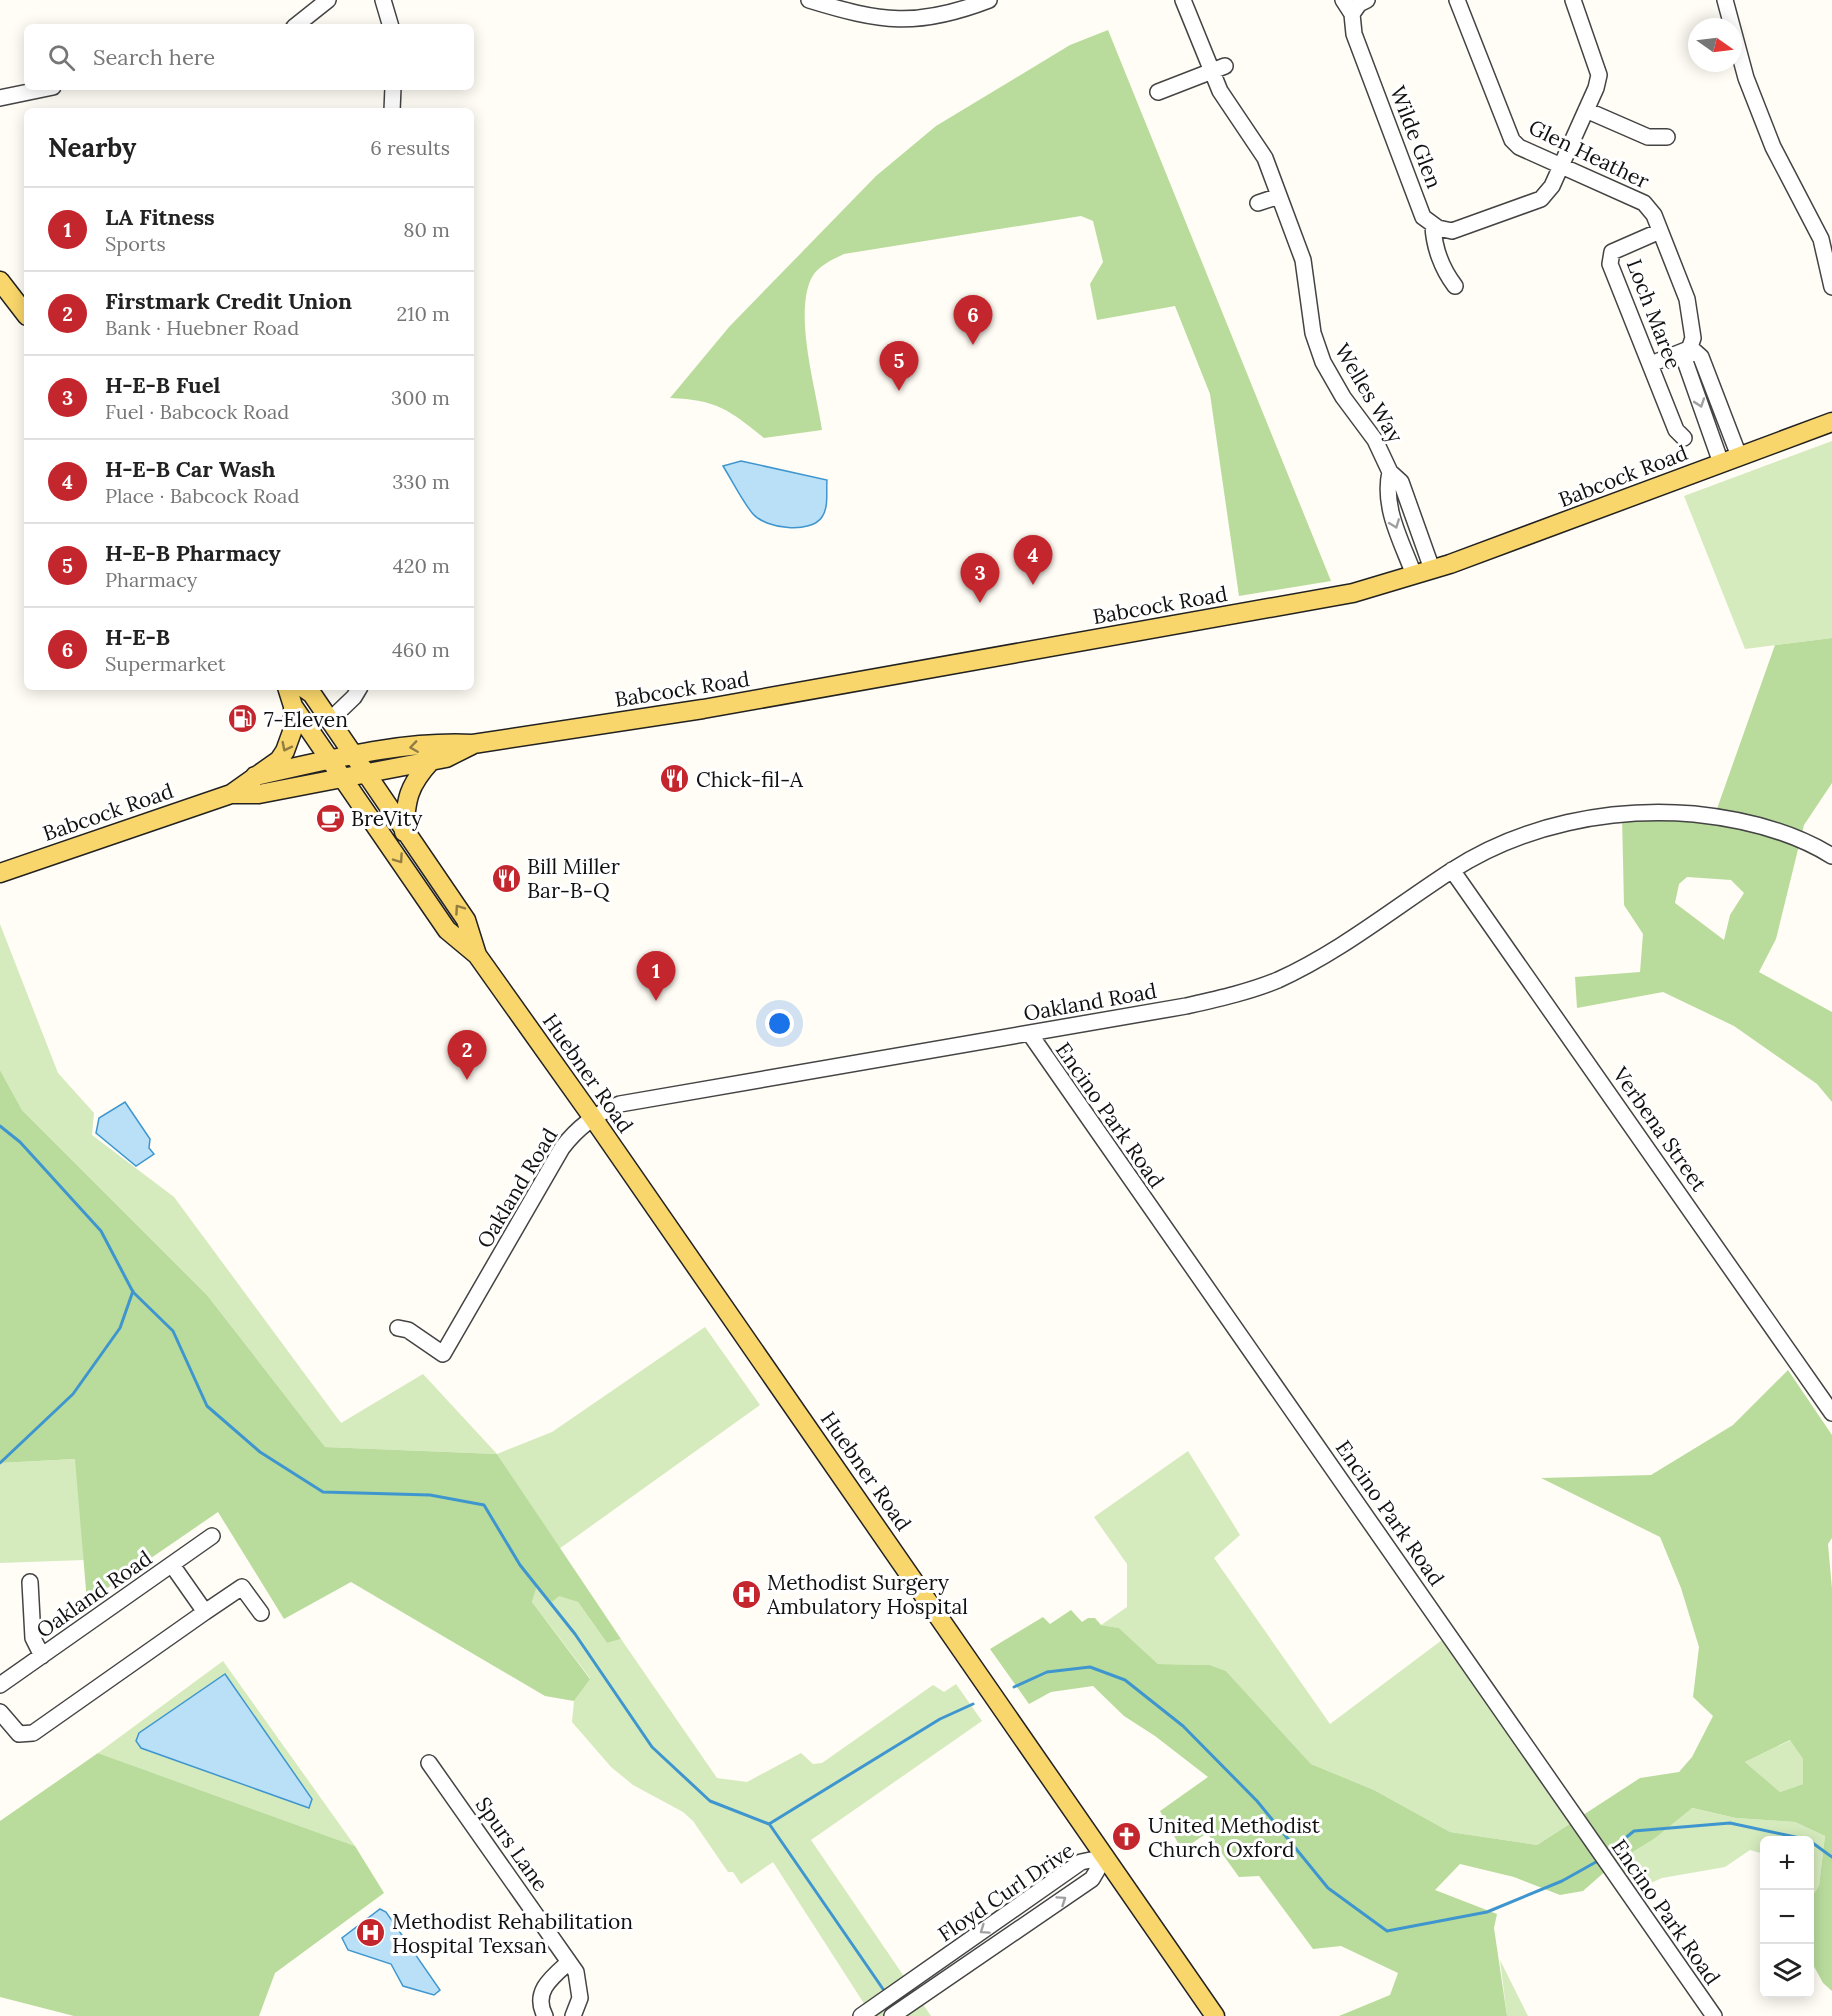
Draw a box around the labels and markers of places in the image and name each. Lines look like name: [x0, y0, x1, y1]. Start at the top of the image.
pin: 6: [954, 296, 992, 345]
pin: 5: [880, 342, 918, 391]
pin: 4: [1014, 536, 1052, 585]
pin: 3: [960, 554, 1000, 603]
fuel station icon: 7-Eleven: [227, 703, 259, 735]
place label: 7-Eleven: [264, 706, 348, 733]
restaurant icon: Chick-fil-A: [659, 763, 691, 795]
place label: Chick-fil-A: [696, 766, 804, 793]
cafe icon: BreVity: [314, 802, 346, 834]
place label: BreVity: [351, 805, 422, 832]
place label: Bill Miller Bar-B-Q: [527, 853, 620, 904]
restaurant icon: Bill Miller Bar-B-Q: [490, 862, 522, 894]
pin: 1: [636, 952, 676, 1001]
pin: 2: [448, 1030, 486, 1080]
place label: Methodist Surgery Ambulatory Hospital: [766, 1569, 968, 1620]
hospital icon: Methodist Surgery Ambulatory Hospital: [730, 1578, 762, 1610]
place label: United Methodist Church Oxford: [1148, 1812, 1321, 1863]
church icon: United Methodist Church Oxford: [1111, 1821, 1143, 1853]
place label: Methodist Rehabilitation Hospital Texsan: [392, 1908, 633, 1959]
hospital icon: Methodist Rehabilitation Hospital Texsan: [355, 1917, 387, 1949]

